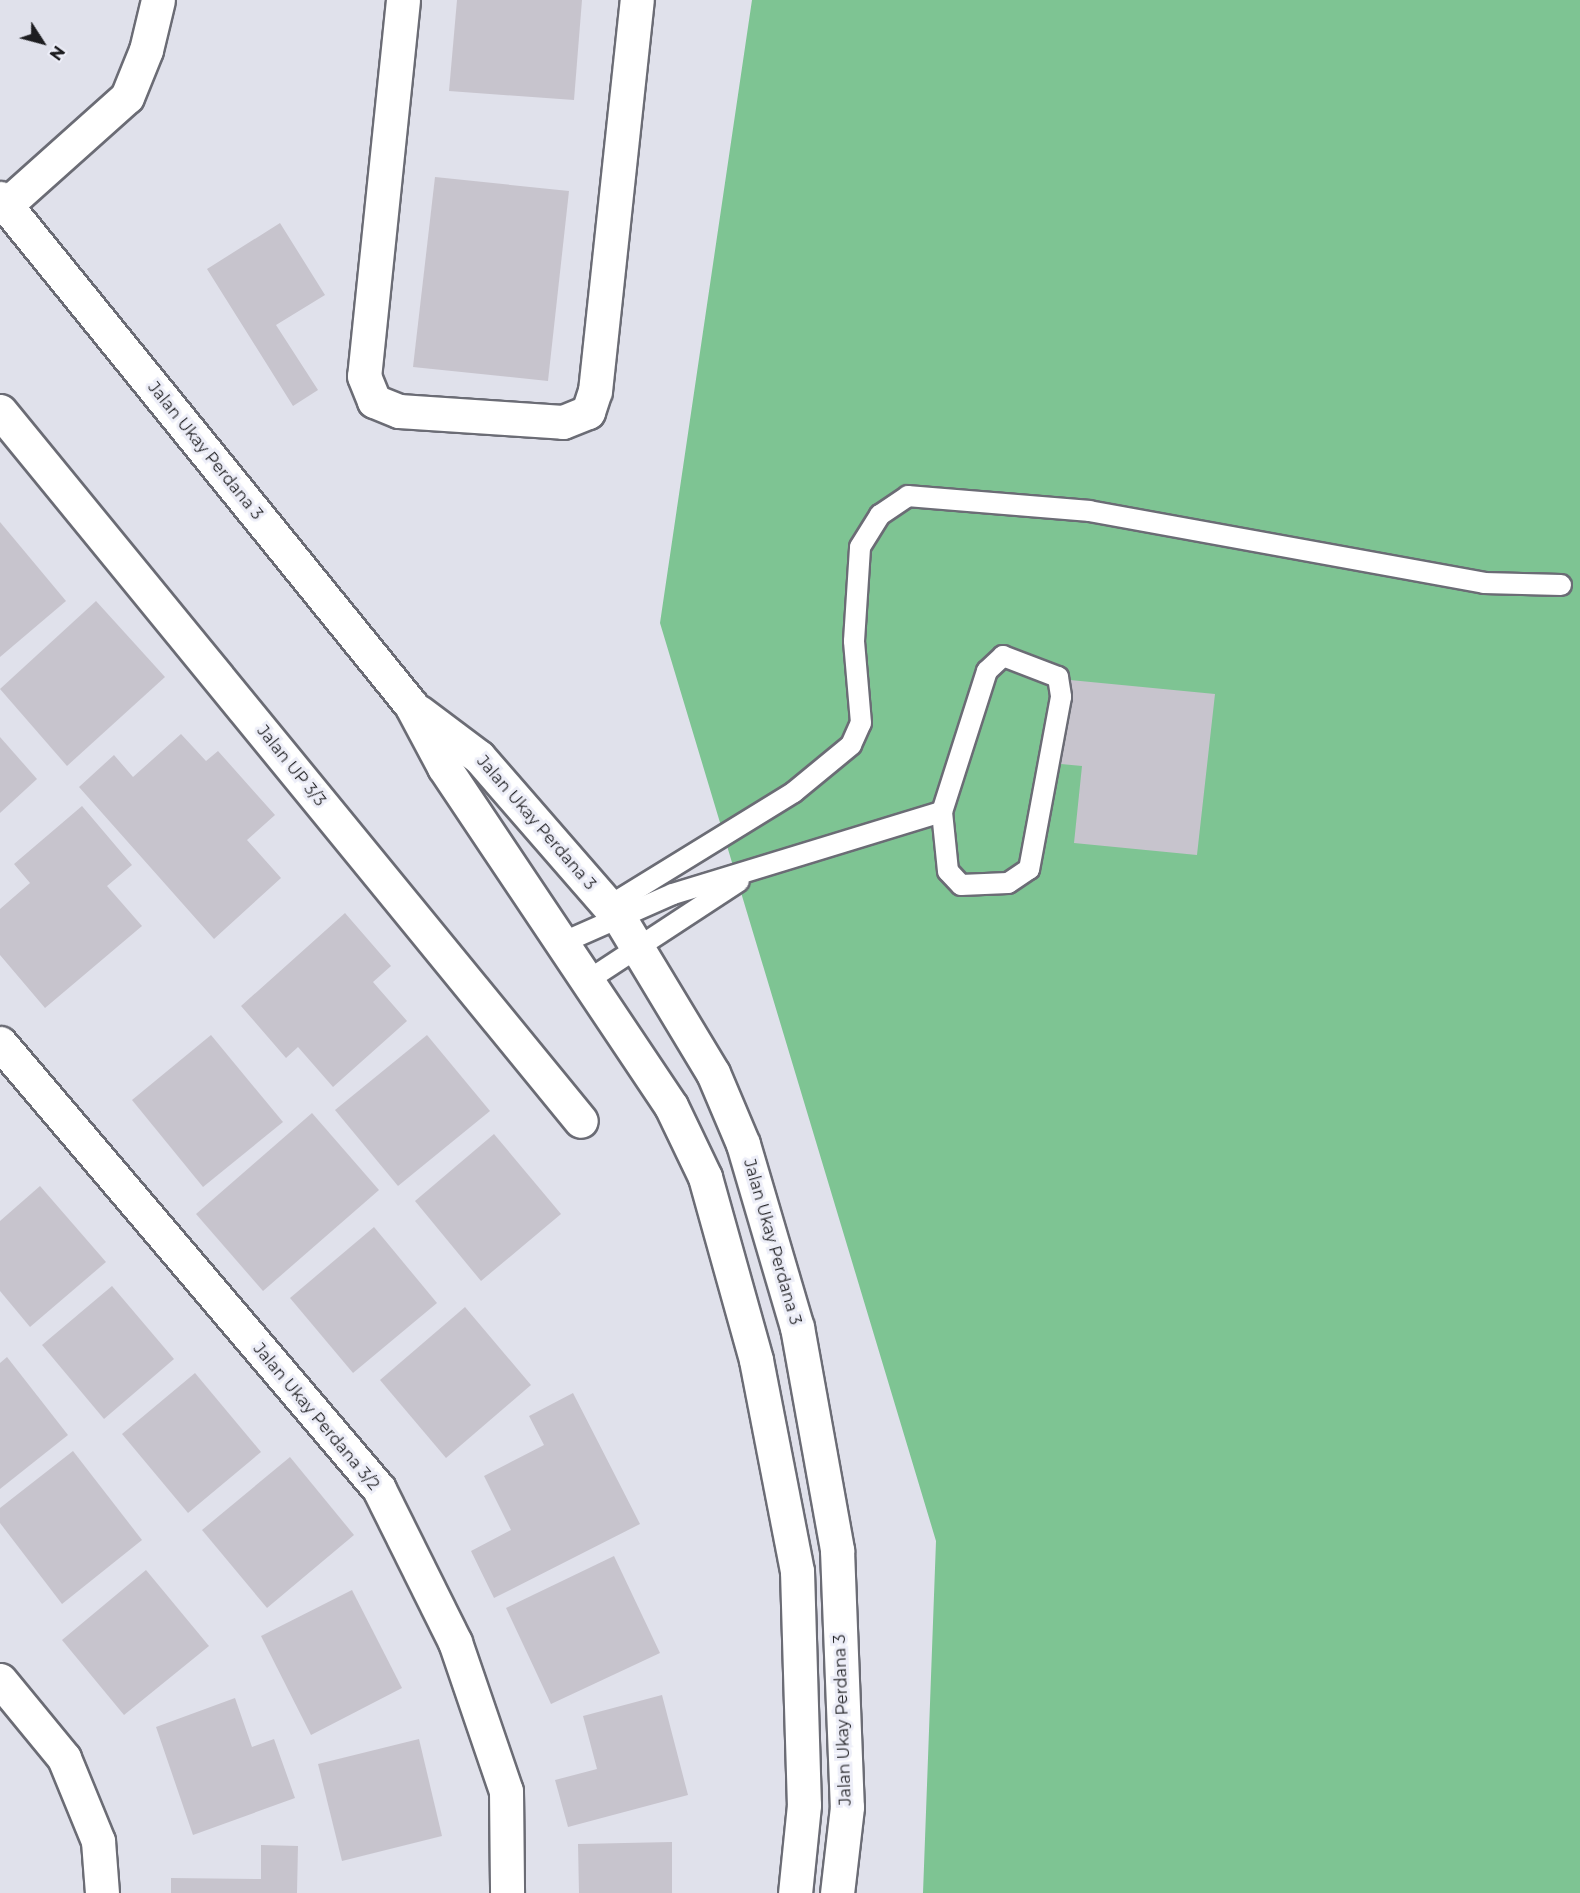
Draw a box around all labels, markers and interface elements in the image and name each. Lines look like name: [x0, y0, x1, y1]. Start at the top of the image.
north arrow: [12, 12, 72, 72]
text: N: [45, 42, 68, 64]
street label: Jalan Ukay Perdana 3: [144, 378, 266, 524]
street label: Jalan UP 3/3: [253, 722, 329, 810]
street label: Jalan Ukay Perdana 3: [473, 752, 599, 894]
street label: Jalan Ukay Perdana 3: [739, 1157, 805, 1327]
street label: Jalan Ukay Perdana 3/2: [249, 1340, 383, 1494]
street label: Jalan Ukay Perdana 3: [830, 1634, 856, 1806]

